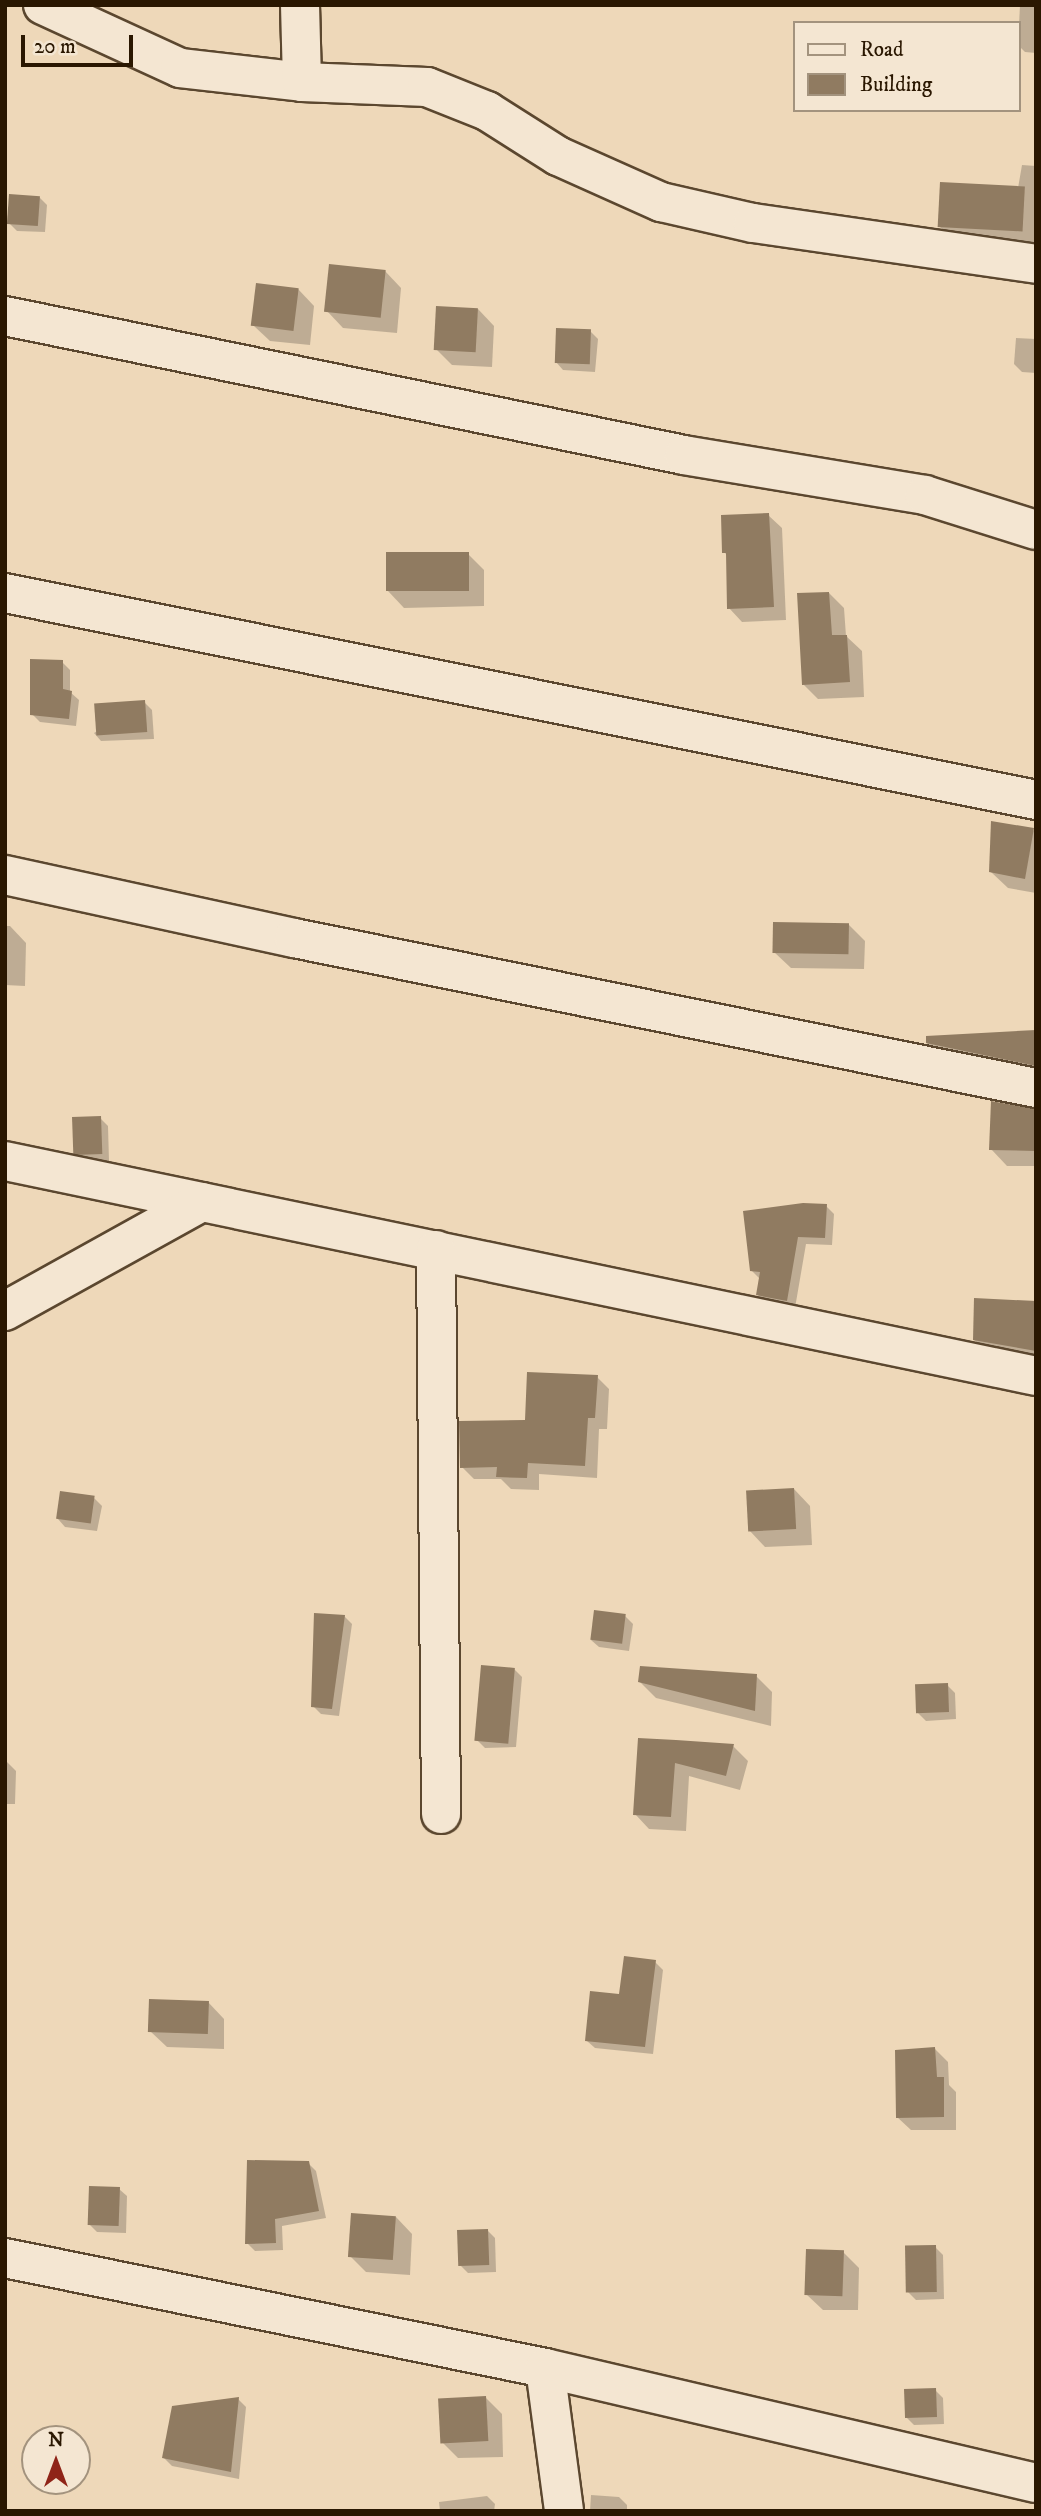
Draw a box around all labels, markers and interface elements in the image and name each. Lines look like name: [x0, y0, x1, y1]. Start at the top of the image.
scale bar: [24, 21, 136, 65]
legend: [792, 21, 1020, 112]
text: 20 m: [34, 34, 76, 60]
text: Road: [860, 37, 904, 63]
text: Building: [860, 72, 932, 98]
north arrow: [21, 2425, 91, 2495]
text: N: [48, 2429, 64, 2452]

